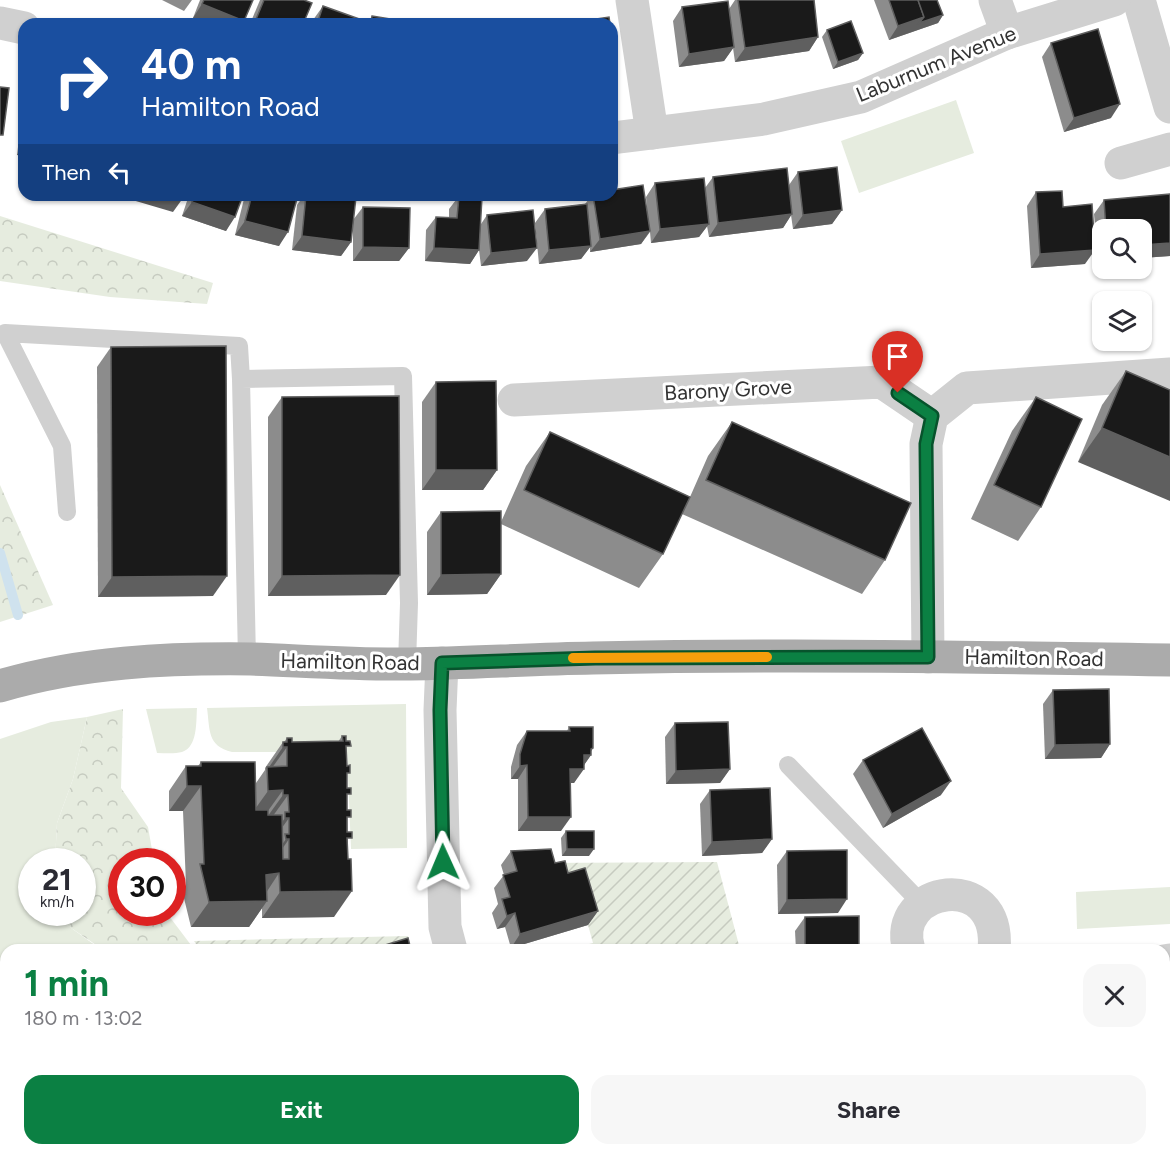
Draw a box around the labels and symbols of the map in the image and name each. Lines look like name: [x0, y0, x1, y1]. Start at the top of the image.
street label: Laburnum Avenue: [852, 20, 1019, 107]
pin: [872, 331, 923, 393]
street label: Barony Grove: [664, 374, 792, 405]
street label: Hamilton Road: [964, 644, 1104, 671]
street label: Hamilton Road: [280, 648, 420, 675]
position arrow: [411, 830, 475, 894]
speed limit sign: 30: [108, 848, 186, 926]

